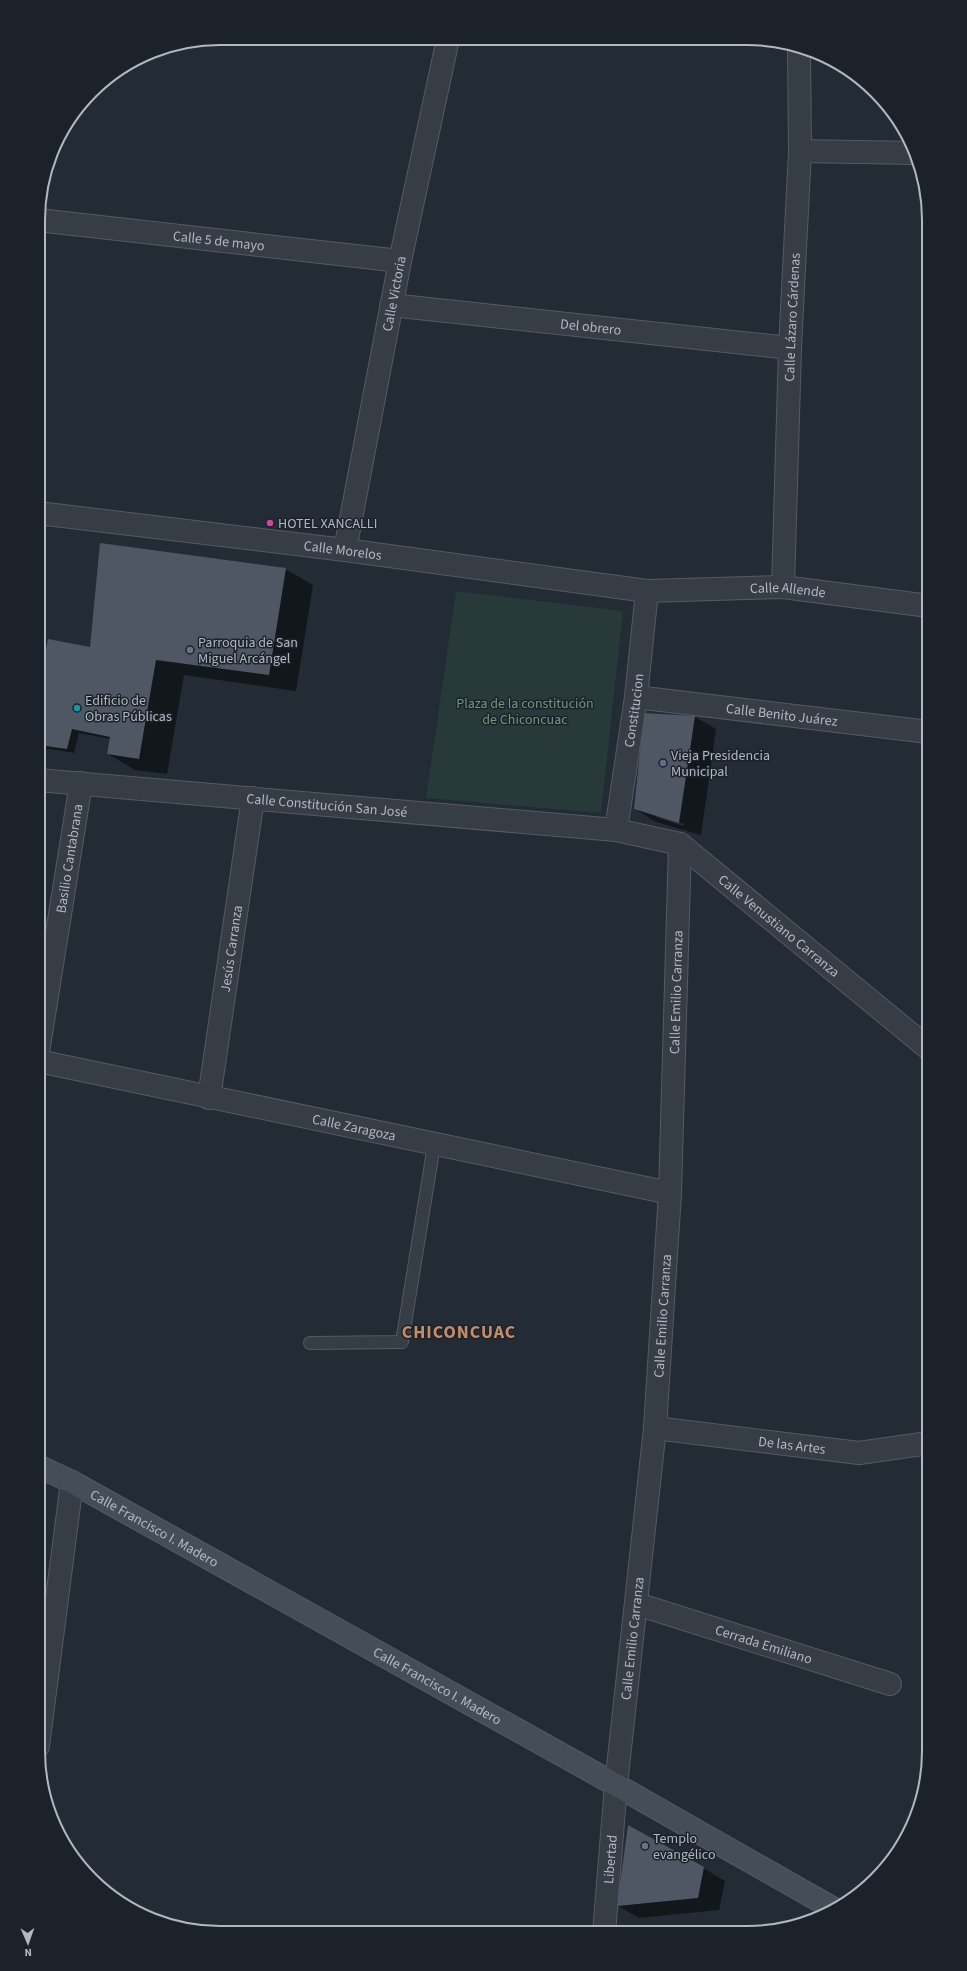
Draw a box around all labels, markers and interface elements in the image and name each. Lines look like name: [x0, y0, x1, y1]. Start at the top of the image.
street label: Calle 5 de mayo: [172, 226, 266, 257]
street label: Calle Lázaro Cárdenas: [780, 252, 806, 382]
street label: Calle Victoria: [378, 254, 412, 333]
street label: Del obrero: [559, 314, 622, 341]
place label: HOTEL XANCALLI: [278, 514, 377, 534]
marker: HOTEL XANCALLI: [265, 518, 275, 528]
street label: Calle Morelos: [303, 536, 383, 566]
street label: Calle Allende: [750, 578, 827, 603]
place label: Parroquia de San Miguel Arcángel: [198, 633, 298, 669]
marker: Parroquia de San Miguel Arcángel: [185, 645, 195, 655]
street label: Constitucion: [620, 672, 649, 749]
place label: Edificio de Obras Públicas: [85, 691, 172, 727]
park label: Plaza de la constitución de Chiconcuac: [456, 694, 594, 730]
street label: Calle Benito Juárez: [725, 699, 839, 732]
marker: Edificio de Obras Públicas: [72, 703, 82, 713]
place label: Vieja Presidencia Municipal: [671, 746, 770, 782]
marker: Vieja Presidencia Municipal: [658, 758, 668, 768]
street label: Calle Constitución San José: [246, 789, 408, 823]
street label: Basilio Cantabrana: [51, 803, 89, 915]
street label: Calle Venustiano Carranza: [713, 870, 843, 982]
street label: Jesús Carranza: [216, 904, 248, 994]
street label: Calle Emilio Carranza: [665, 930, 689, 1054]
street label: Calle Zaragoza: [310, 1110, 398, 1147]
street label: Calle Emilio Carranza: [649, 1254, 677, 1378]
district label: CHICONCUAC: [402, 1320, 516, 1345]
street label: De las Artes: [757, 1432, 827, 1460]
street label: Calle Francisco I. Madero: [86, 1485, 222, 1573]
street label: Calle Emilio Carranza: [616, 1576, 650, 1701]
street label: Cerrada Emiliano: [712, 1620, 815, 1670]
street label: Calle Francisco I. Madero: [369, 1643, 505, 1730]
place label: Templo evangélico: [653, 1829, 716, 1865]
street label: Libertad: [599, 1834, 623, 1885]
marker: Templo evangélico: [640, 1841, 650, 1851]
north arrow: [8, 1923, 48, 1963]
text: N: [24, 1945, 32, 1960]

